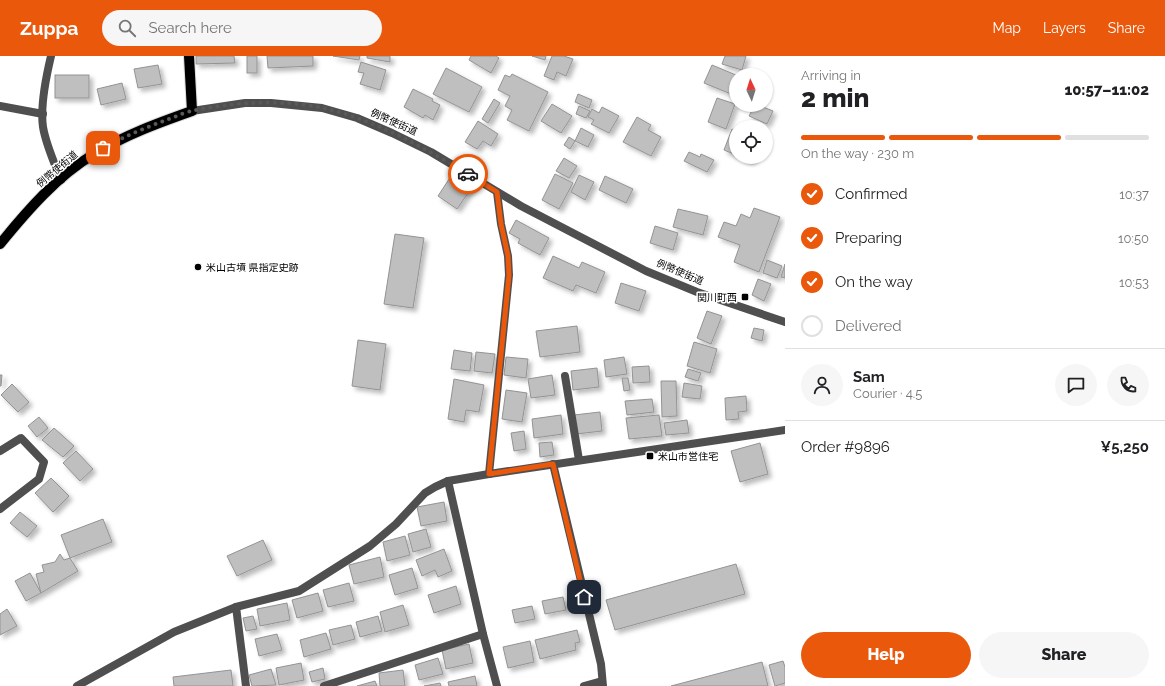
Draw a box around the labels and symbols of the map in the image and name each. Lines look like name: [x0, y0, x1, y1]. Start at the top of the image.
north arrow: [729, 68, 773, 112]
street label: 例幣使街道: [368, 106, 419, 137]
pin: [86, 131, 120, 165]
street label: 例幣使街道: [34, 149, 80, 190]
courier: [448, 154, 488, 194]
street label: 例幣使街道: [654, 257, 705, 287]
marker: 米山古墳 県指定史跡: [193, 262, 203, 272]
place label: 米山古墳 県指定史跡: [206, 262, 299, 273]
place label: 関川町西: [697, 292, 737, 303]
marker: 関川町西: [740, 292, 750, 302]
marker: 米山市営住宅: [645, 451, 655, 461]
place label: 米山市営住宅: [658, 451, 718, 462]
pin: [567, 580, 601, 614]

